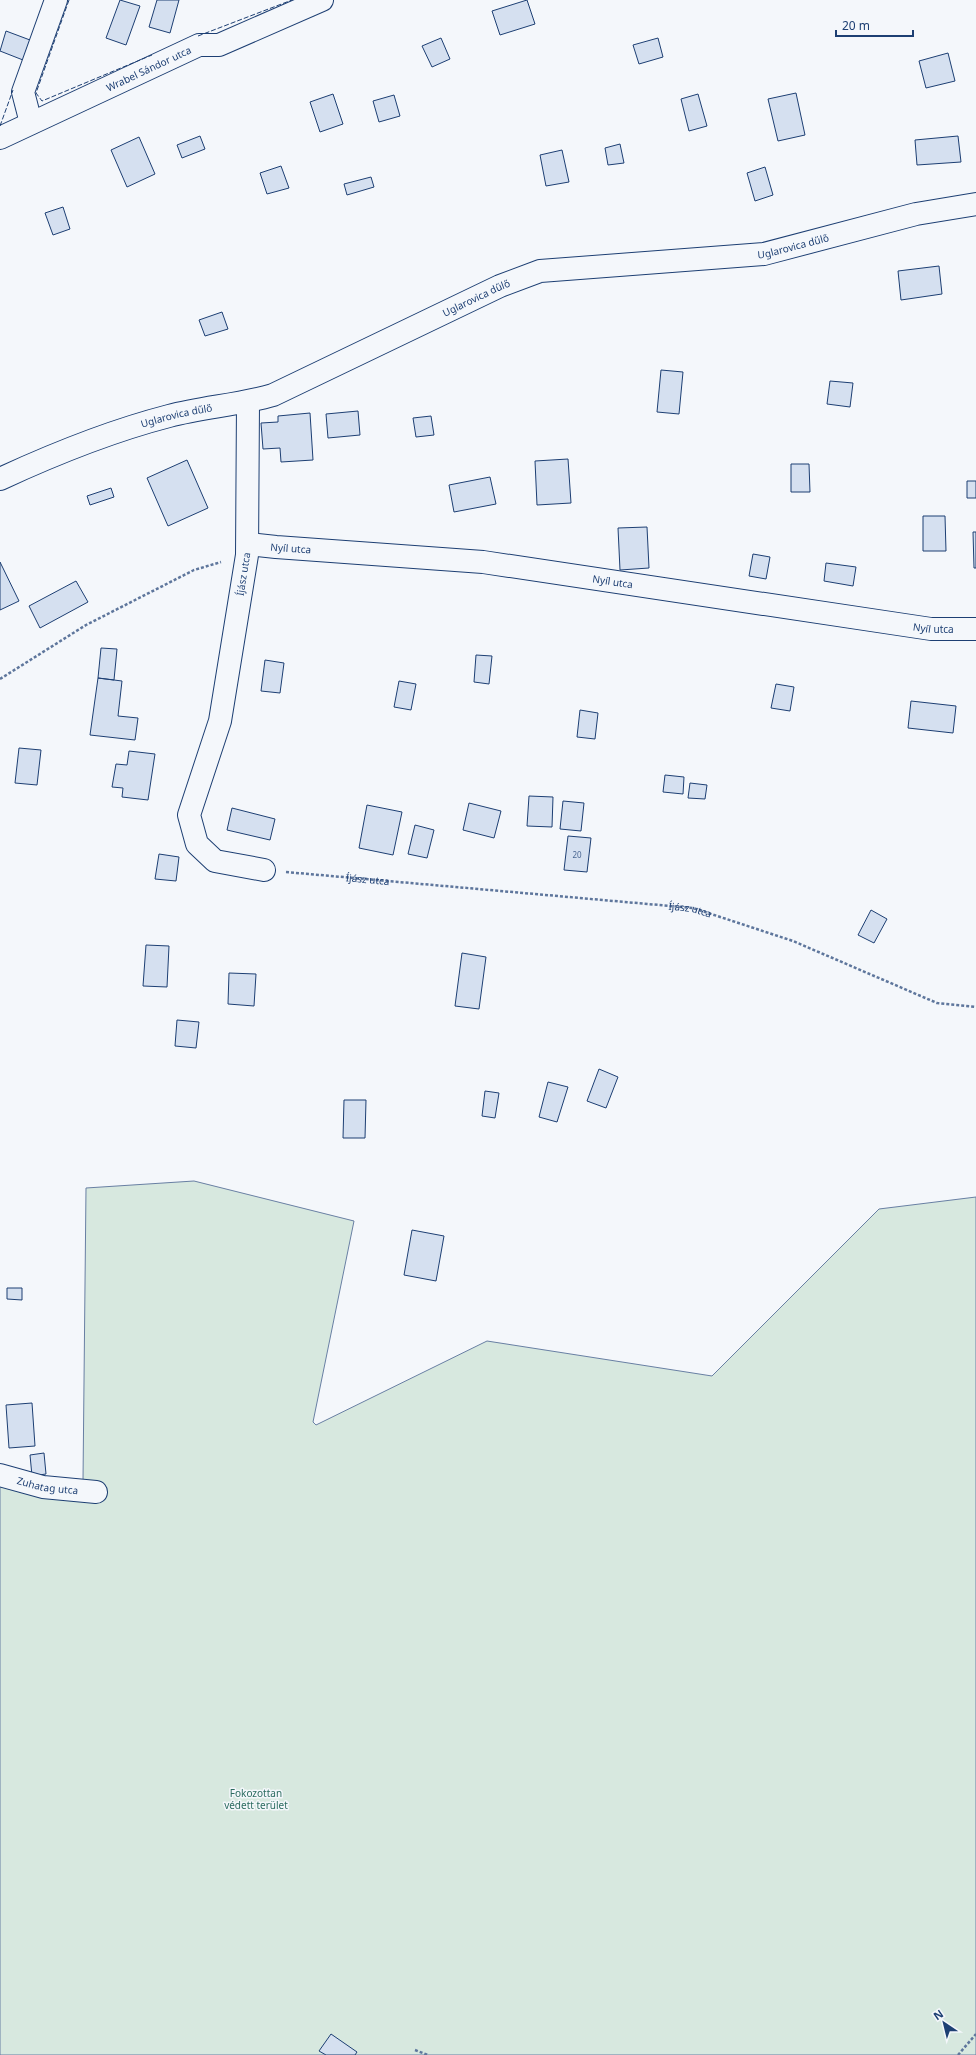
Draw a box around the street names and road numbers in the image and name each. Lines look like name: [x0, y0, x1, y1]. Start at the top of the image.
street label: Wrabel Sándor utca: [104, 43, 193, 94]
street label: Uglarovica dűlő: [757, 230, 830, 261]
street label: Uglarovica dűlő: [440, 276, 512, 320]
street label: Uglarovica dűlő: [139, 400, 213, 431]
street label: Nyíl utca: [270, 539, 312, 557]
street label: Íjász utca: [233, 551, 253, 597]
street label: Nyíl utca: [592, 571, 634, 591]
street label: Nyíl utca: [912, 619, 954, 636]
street label: Íjász utca: [345, 870, 390, 888]
street label: Íjász utca: [668, 899, 714, 921]
street label: Zuhatag utca: [15, 1473, 79, 1497]

